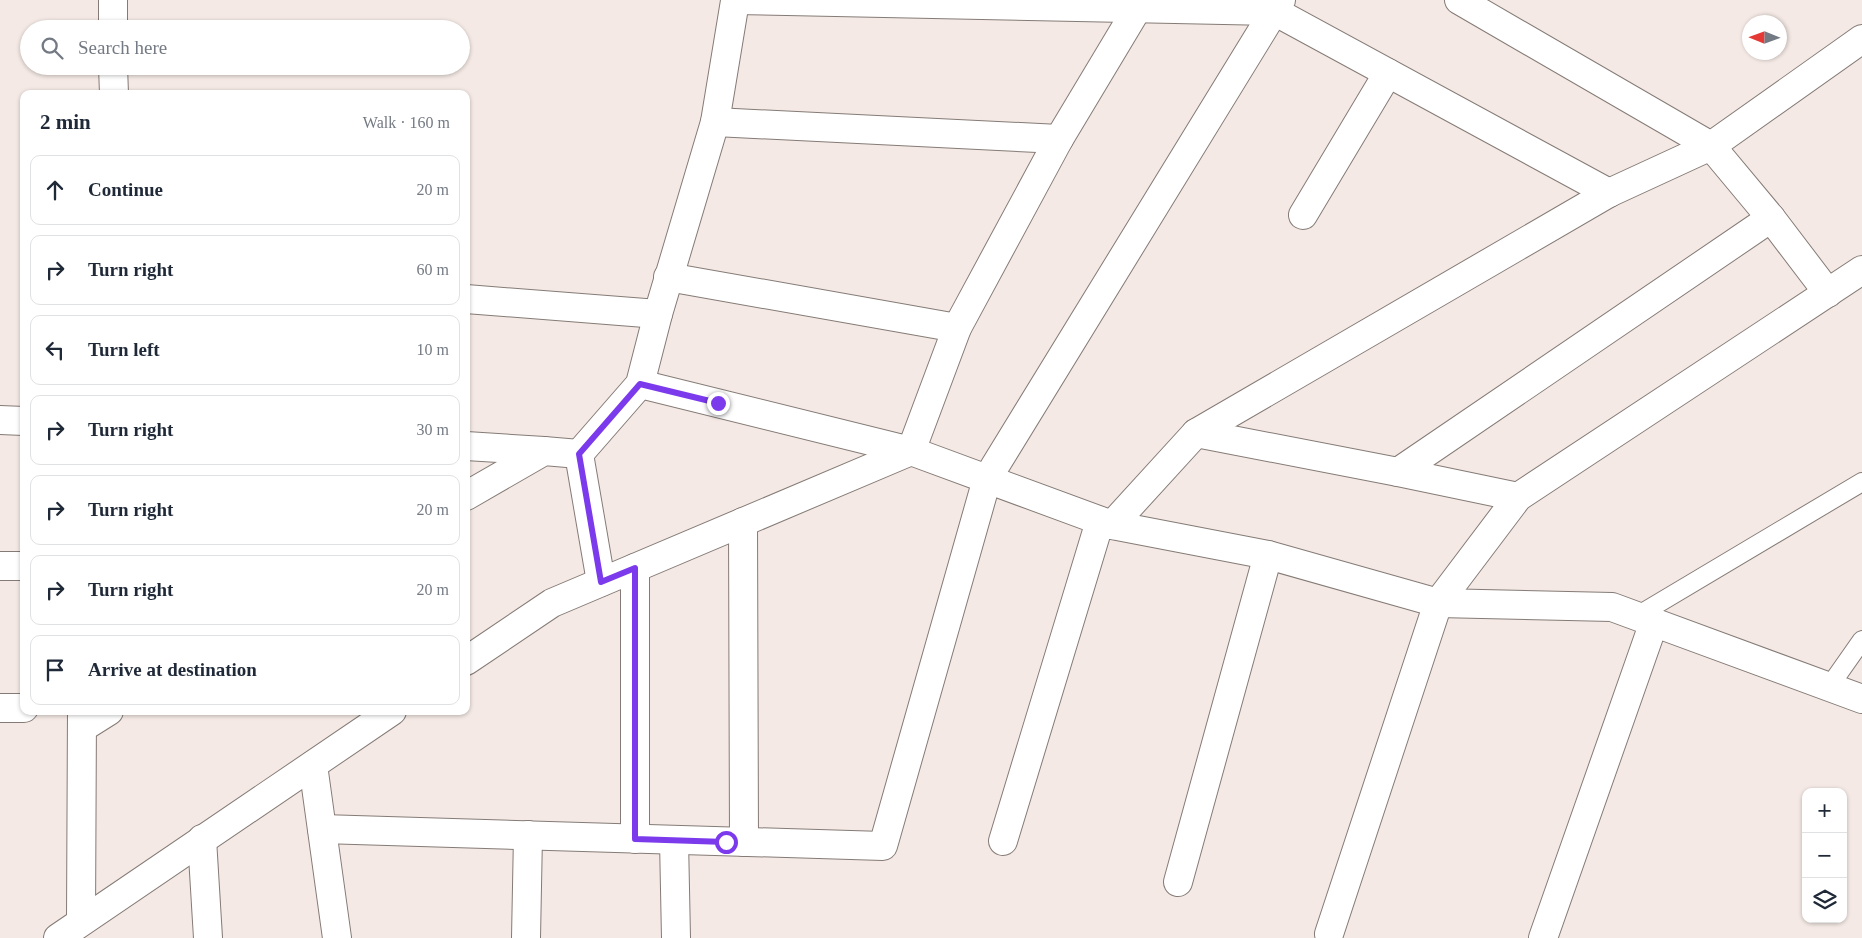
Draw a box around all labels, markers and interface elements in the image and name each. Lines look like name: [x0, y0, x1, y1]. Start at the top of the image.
north arrow: [1742, 15, 1787, 60]
search box: [20, 20, 470, 75]
icon: search: [38, 34, 66, 62]
text: Search here: [78, 37, 167, 58]
text: 2 min: [40, 110, 91, 134]
text: Walk · 160 m: [363, 114, 450, 131]
icon: ahead: [41, 176, 69, 204]
text: Continue: [88, 179, 163, 200]
text: 20 m: [417, 181, 449, 198]
icon: right: [41, 256, 69, 284]
text: Turn right: [88, 259, 173, 280]
text: 60 m: [417, 261, 449, 278]
icon: left: [41, 336, 69, 364]
text: Turn left: [88, 339, 160, 360]
text: 10 m: [417, 341, 449, 358]
route end: [707, 392, 730, 415]
icon: right: [41, 416, 69, 444]
text: Turn right: [88, 419, 173, 440]
text: 30 m: [417, 421, 449, 438]
icon: right: [41, 496, 69, 524]
text: Turn right: [88, 499, 173, 520]
text: 20 m: [417, 501, 449, 518]
icon: right: [41, 576, 69, 604]
text: Turn right: [88, 579, 173, 600]
text: 20 m: [417, 581, 449, 598]
icon: arrive: [41, 656, 69, 684]
text: Arrive at destination: [88, 659, 257, 680]
map controls: [1802, 788, 1847, 923]
button: +: [1802, 788, 1847, 833]
route start: [715, 831, 738, 854]
button: −: [1802, 833, 1847, 878]
button: layers: [1802, 878, 1847, 923]

